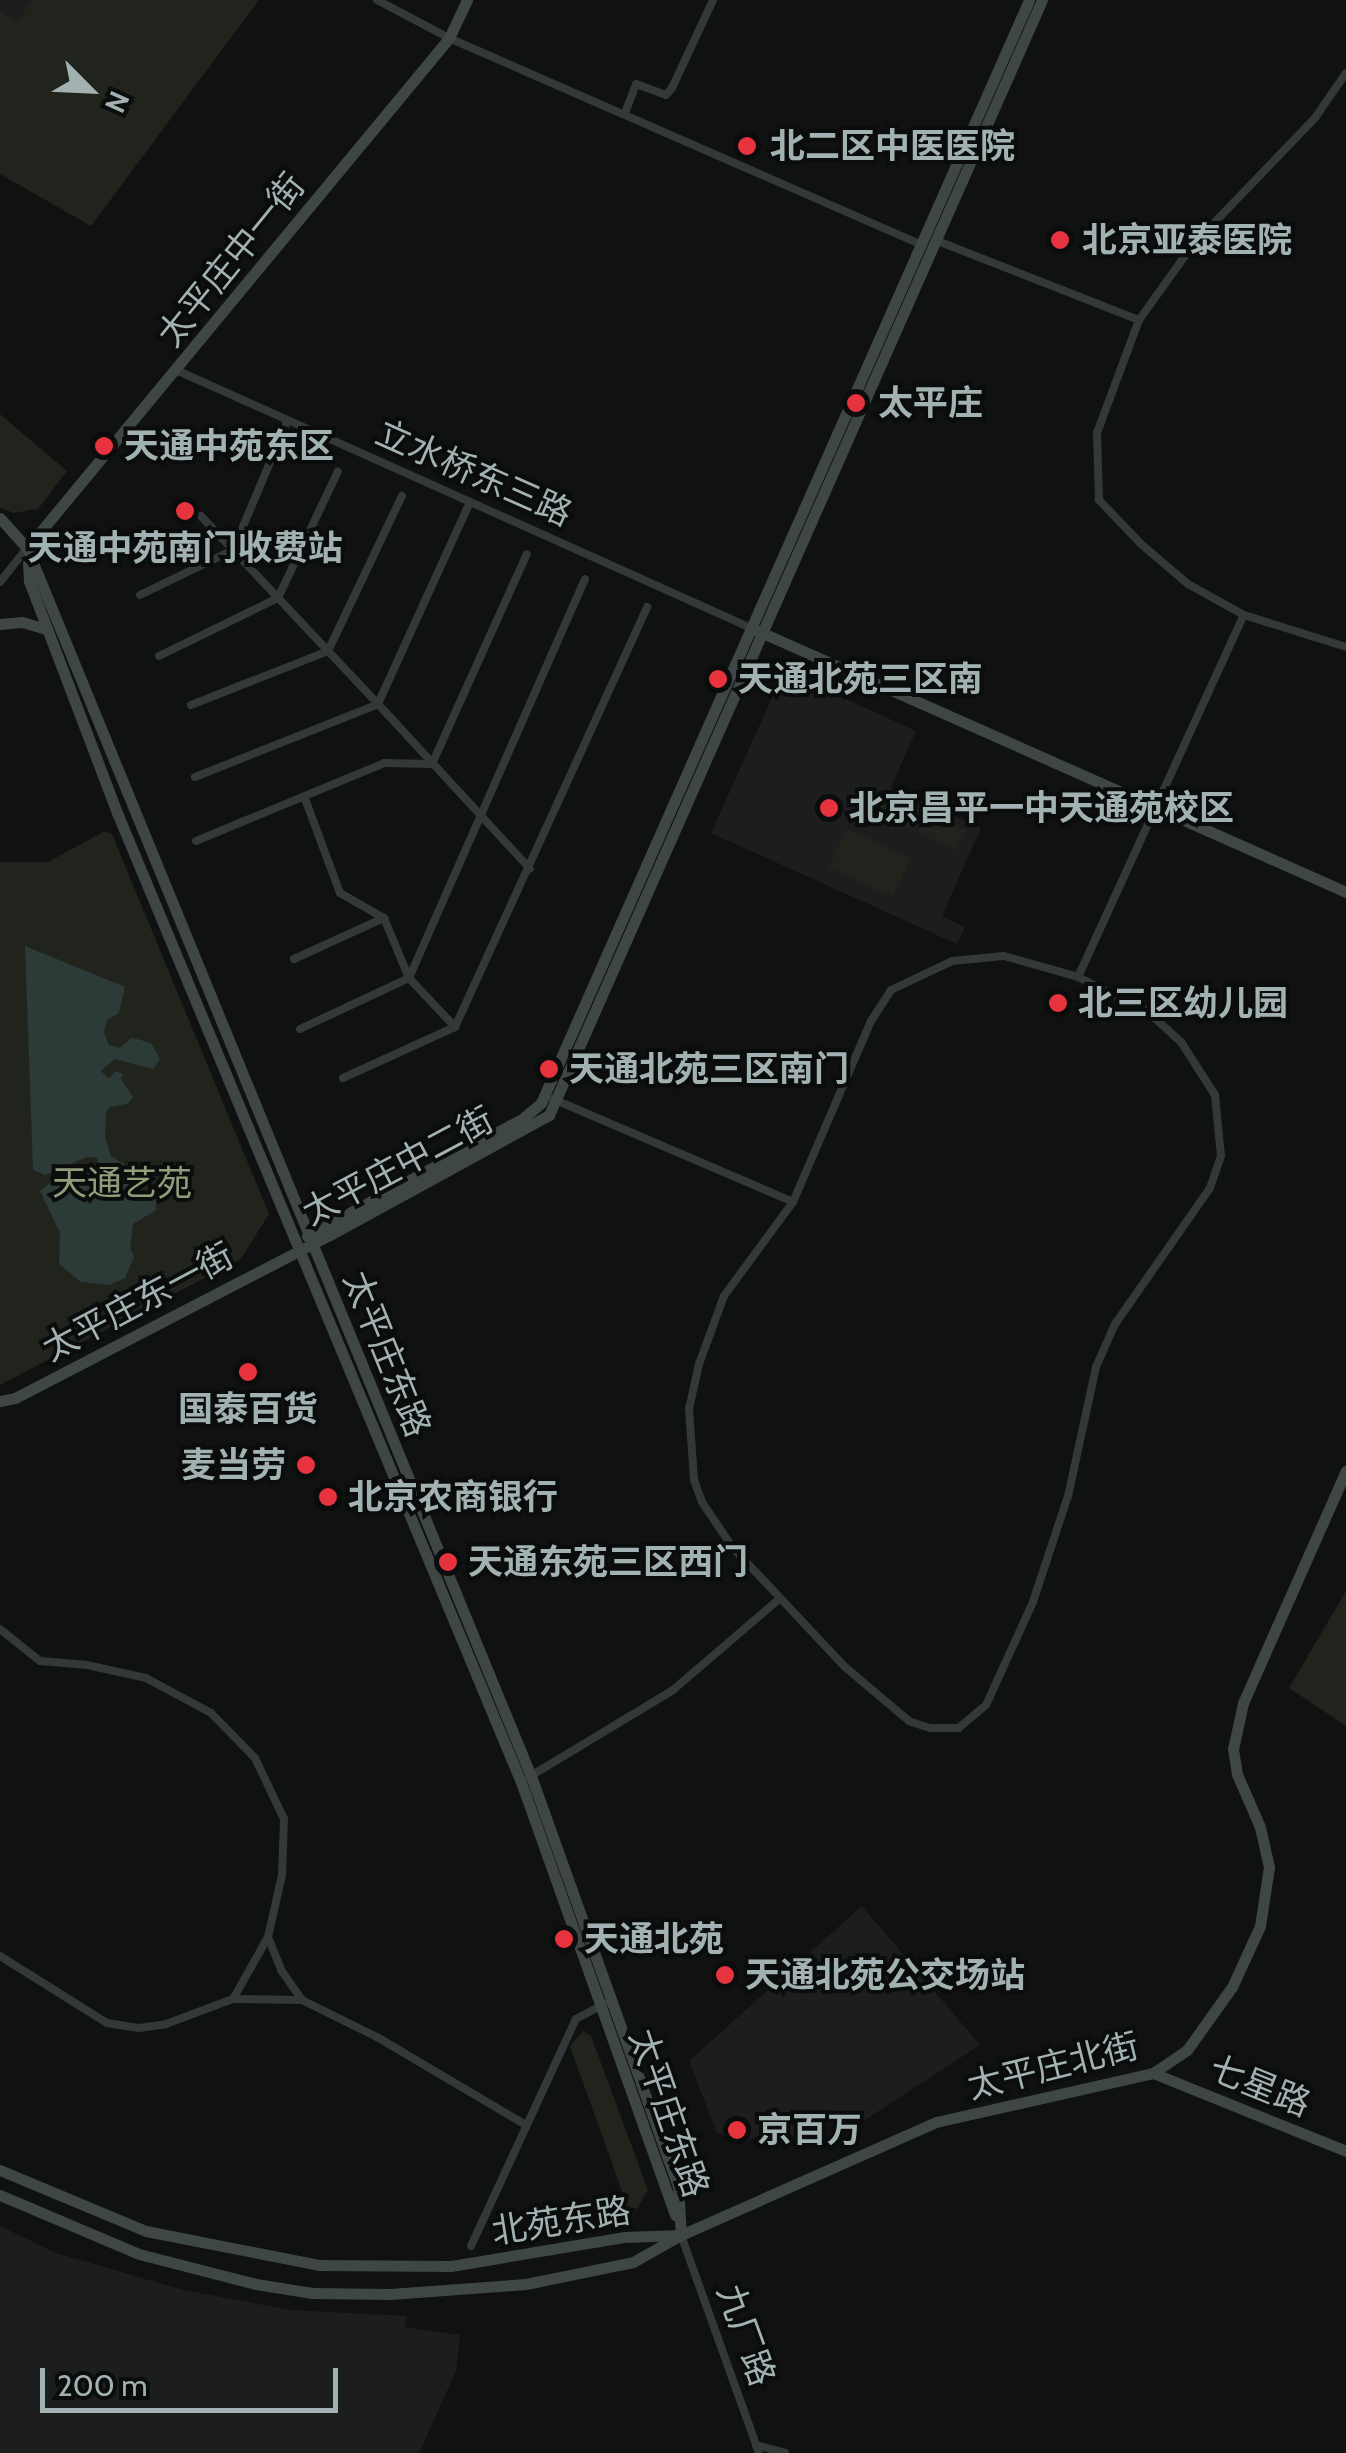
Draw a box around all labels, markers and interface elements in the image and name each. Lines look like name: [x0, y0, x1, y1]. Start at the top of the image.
north arrow: [40, 40, 140, 140]
text: N: [98, 86, 137, 118]
place label: 北二区中医医院: [770, 125, 1015, 167]
marker: 北二区中医医院: [734, 133, 760, 159]
street label: 太平庄中一街: [149, 165, 313, 355]
place label: 北京亚泰医院: [1082, 219, 1292, 261]
marker: 北京亚泰医院: [1047, 227, 1073, 253]
place label: 太平庄: [878, 382, 983, 424]
marker: 太平庄: [843, 390, 869, 416]
street label: 立水桥东三路: [370, 411, 578, 535]
place label: 天通中苑东区: [124, 425, 334, 467]
marker: 天通中苑东区: [93, 435, 115, 457]
marker: 天通中苑南门收费站: [174, 500, 196, 522]
place label: 天通中苑南门收费站: [28, 527, 342, 569]
place label: 天通北苑三区南: [738, 658, 983, 700]
marker: 天通北苑三区南: [707, 668, 729, 690]
place label: 北京昌平一中天通苑校区: [849, 787, 1234, 829]
marker: 北京昌平一中天通苑校区: [818, 797, 840, 819]
place label: 北三区幼儿园: [1078, 982, 1288, 1024]
marker: 北三区幼儿园: [1047, 992, 1069, 1014]
place label: 天通北苑三区南门: [569, 1048, 849, 1090]
marker: 天通北苑三区南门: [538, 1058, 560, 1080]
street label: 太平庄中二街: [295, 1098, 501, 1234]
park label: 天通艺苑: [52, 1162, 192, 1204]
street label: 太平庄东一街: [35, 1234, 241, 1370]
street label: 太平庄东路: [335, 1265, 439, 1443]
marker: 国泰百货: [237, 1361, 259, 1383]
place label: 国泰百货: [178, 1388, 318, 1430]
place label: 麦当劳: [181, 1444, 286, 1486]
marker: 麦当劳: [295, 1454, 317, 1476]
place label: 北京农商银行: [348, 1476, 558, 1518]
marker: 北京农商银行: [317, 1486, 339, 1508]
place label: 天通东苑三区西门: [468, 1541, 748, 1583]
marker: 天通东苑三区西门: [437, 1551, 459, 1573]
place label: 天通北苑: [584, 1918, 724, 1960]
marker: 天通北苑: [553, 1928, 575, 1950]
place label: 天通北苑公交场站: [745, 1954, 1025, 1996]
marker: 天通北苑公交场站: [714, 1964, 736, 1986]
street label: 太平庄东路: [621, 2023, 717, 2203]
street label: 太平庄北街: [963, 2024, 1143, 2108]
street label: 七星路: [1203, 2047, 1317, 2125]
place label: 京百万: [757, 2109, 862, 2151]
marker: 京百万: [726, 2119, 748, 2141]
street label: 北苑东路: [489, 2189, 633, 2253]
street label: 九厂路: [708, 2278, 784, 2392]
scale bar: [45, 2348, 342, 2410]
text: 200 m: [57, 2367, 148, 2404]

